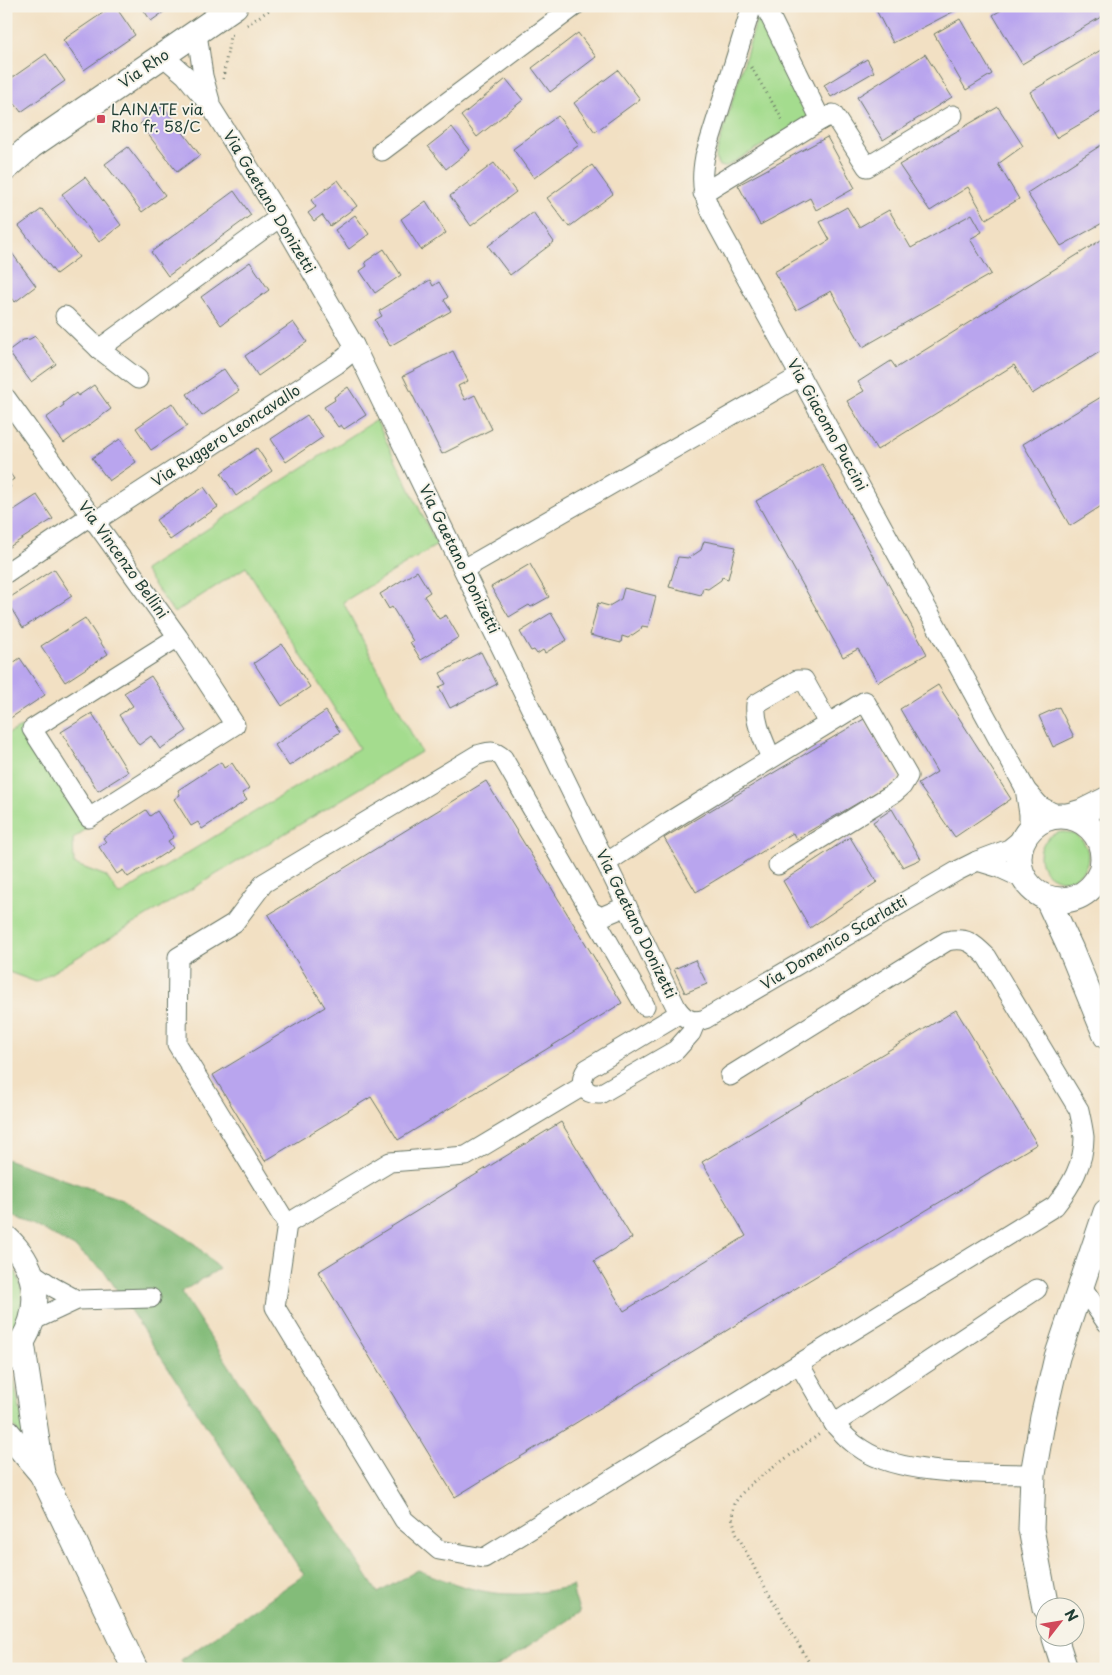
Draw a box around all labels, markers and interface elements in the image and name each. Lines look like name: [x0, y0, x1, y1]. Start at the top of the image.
street label: Via Rho: [113, 42, 173, 93]
place label: LAINATE via Rho fr. 58/C: [111, 97, 204, 137]
marker: LAINATE via Rho fr. 58/C: [95, 113, 107, 125]
street label: Via Gaetano Donizetti: [218, 125, 322, 277]
street label: Via Giacomo Puccini: [782, 354, 874, 495]
street label: Via Ruggero Leoncavallo: [146, 378, 304, 492]
street label: Via Gaetano Donizetti: [414, 480, 507, 637]
street label: Via Vincenzo Bellini: [73, 495, 175, 623]
street label: Via Gaetano Donizetti: [591, 845, 684, 1002]
street label: Via Domenico Scarlatti: [755, 889, 911, 995]
north arrow: [1034, 1598, 1084, 1648]
text: N: [1060, 1605, 1083, 1625]

